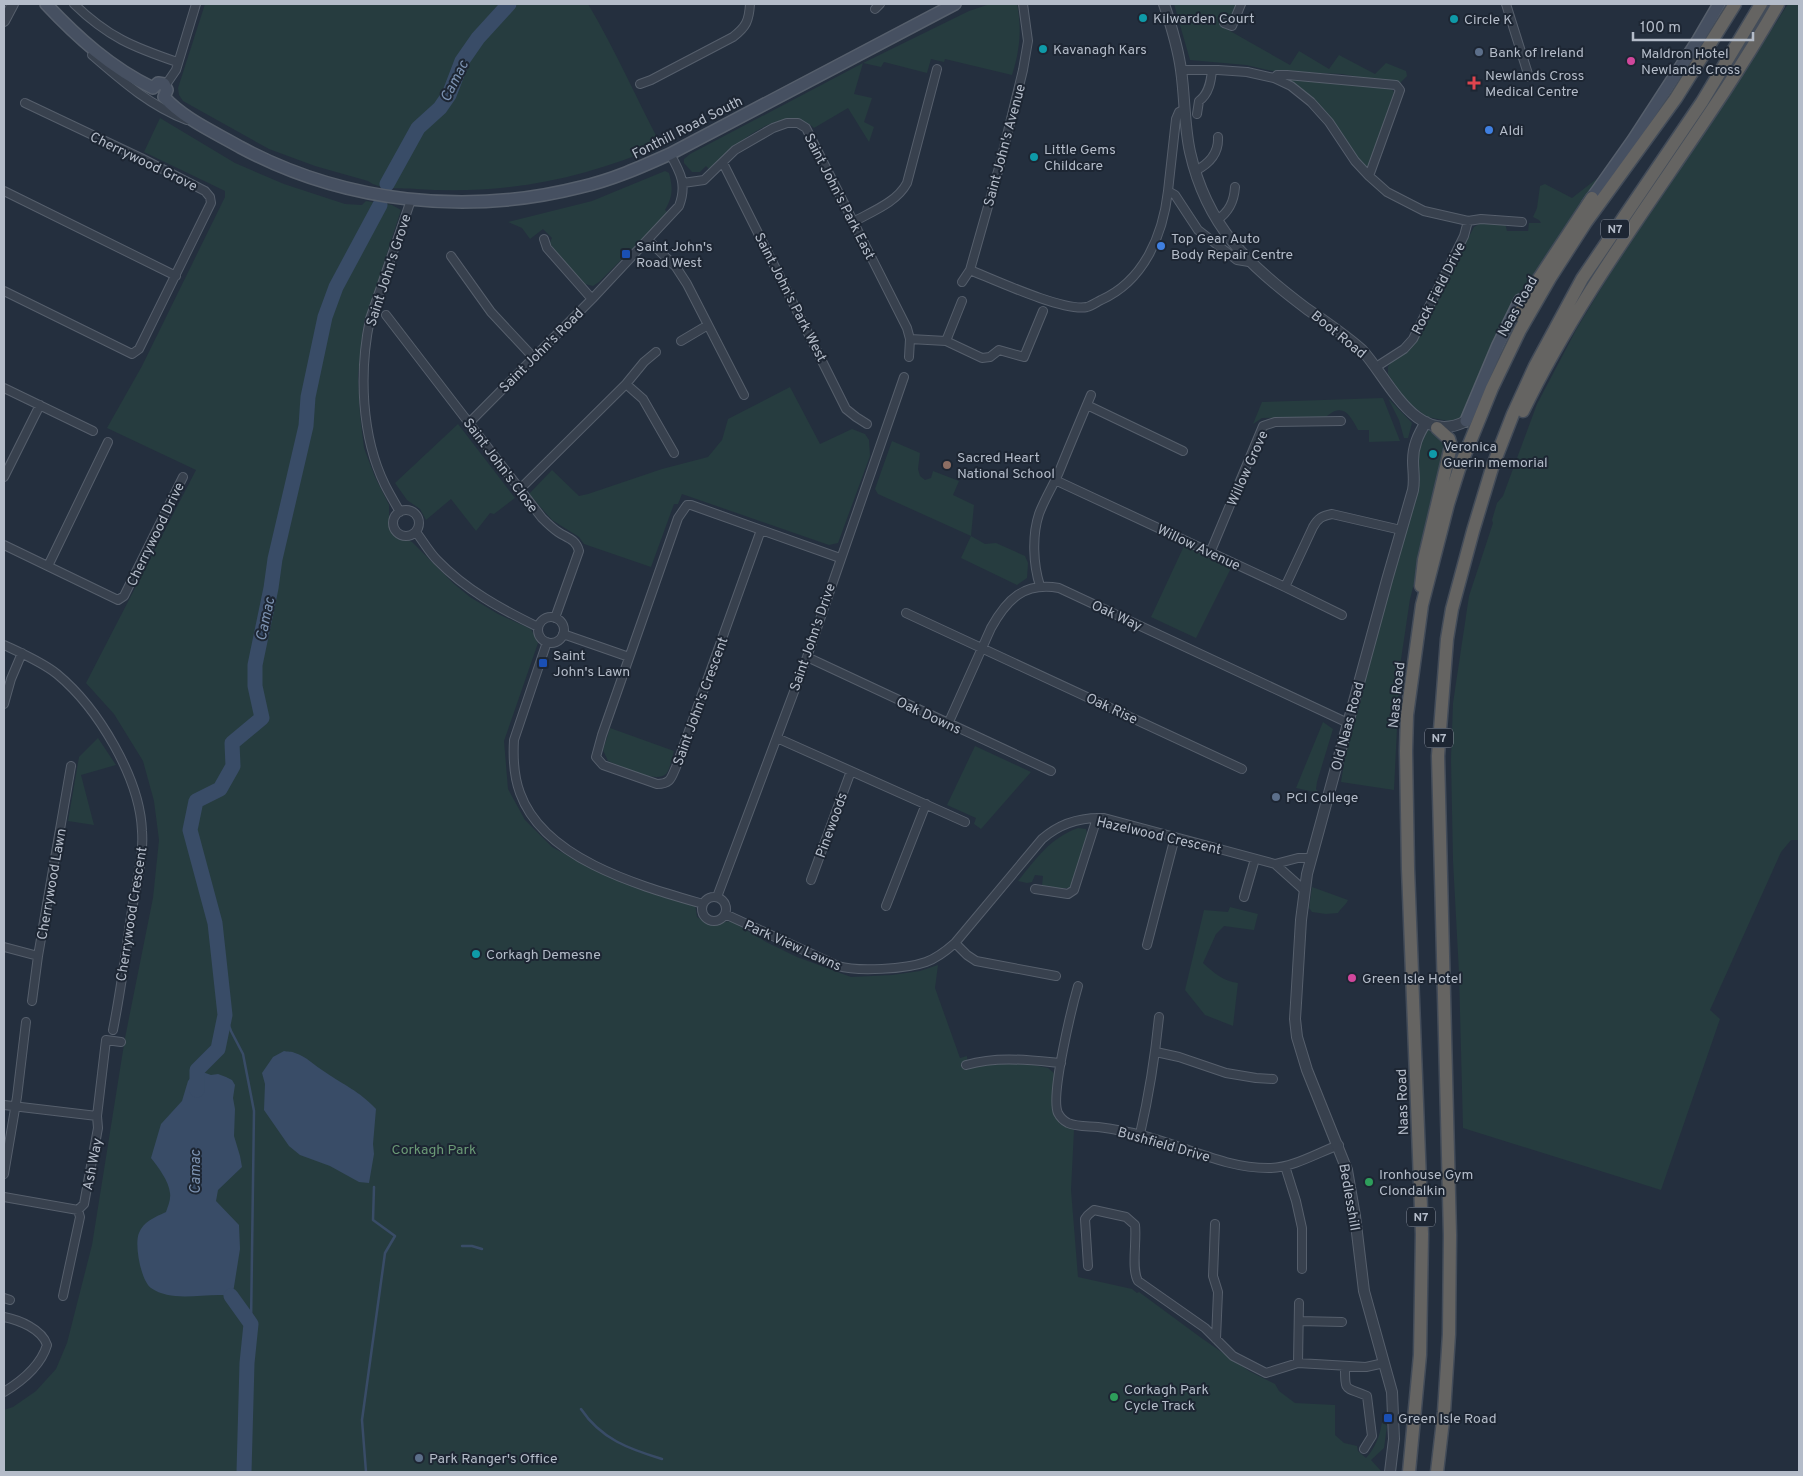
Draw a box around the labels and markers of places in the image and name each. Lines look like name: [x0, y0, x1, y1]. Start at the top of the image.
place label: Kilwarden Court: [1153, 11, 1255, 28]
marker: Kilwarden Court: [1137, 12, 1149, 24]
place label: Circle K: [1464, 12, 1512, 29]
marker: Circle K: [1448, 13, 1460, 25]
place label: Kavanagh Kars: [1053, 42, 1147, 59]
marker: Kavanagh Kars: [1037, 43, 1049, 55]
place label: Bank of Ireland: [1489, 45, 1584, 62]
marker: Bank of Ireland: [1473, 46, 1485, 58]
place label: Maldron Hotel Newlands Cross: [1641, 46, 1740, 79]
marker: Maldron Hotel Newlands Cross: [1625, 55, 1637, 67]
place label: Newlands Cross Medical Centre: [1485, 68, 1584, 101]
marker: Newlands Cross Medical Centre: [1467, 76, 1481, 90]
place label: Aldi: [1499, 123, 1524, 140]
marker: Aldi: [1483, 124, 1495, 136]
place label: Little Gems Childcare: [1044, 142, 1116, 175]
marker: Little Gems Childcare: [1028, 151, 1040, 163]
place label: Top Gear Auto Body Repair Centre: [1171, 231, 1293, 264]
place label: Saint John's Road West: [636, 239, 713, 272]
marker: Top Gear Auto Body Repair Centre: [1155, 240, 1167, 252]
marker: Saint John's Road West: [620, 248, 632, 260]
place label: Veronica Guerin memorial: [1443, 439, 1548, 472]
marker: Veronica Guerin memorial: [1427, 448, 1439, 460]
place label: Sacred Heart National School: [957, 450, 1055, 483]
marker: Sacred Heart National School: [941, 459, 953, 471]
place label: Saint John's Lawn: [553, 648, 630, 681]
marker: Saint John's Lawn: [537, 657, 549, 669]
place label: PCI College: [1286, 790, 1358, 807]
marker: PCI College: [1270, 791, 1282, 803]
place label: Corkagh Demesne: [486, 947, 601, 964]
marker: Corkagh Demesne: [470, 948, 482, 960]
place label: Green Isle Hotel: [1362, 971, 1462, 988]
marker: Green Isle Hotel: [1346, 972, 1358, 984]
place label: Ironhouse Gym Clondalkin: [1379, 1167, 1473, 1200]
marker: Ironhouse Gym Clondalkin: [1363, 1176, 1375, 1188]
place label: Corkagh Park Cycle Track: [1124, 1382, 1209, 1415]
marker: Corkagh Park Cycle Track: [1108, 1391, 1120, 1403]
place label: Green Isle Road: [1398, 1411, 1497, 1428]
marker: Green Isle Road: [1382, 1412, 1394, 1424]
place label: Park Ranger's Office: [429, 1451, 558, 1468]
marker: Park Ranger's Office: [413, 1452, 425, 1464]

